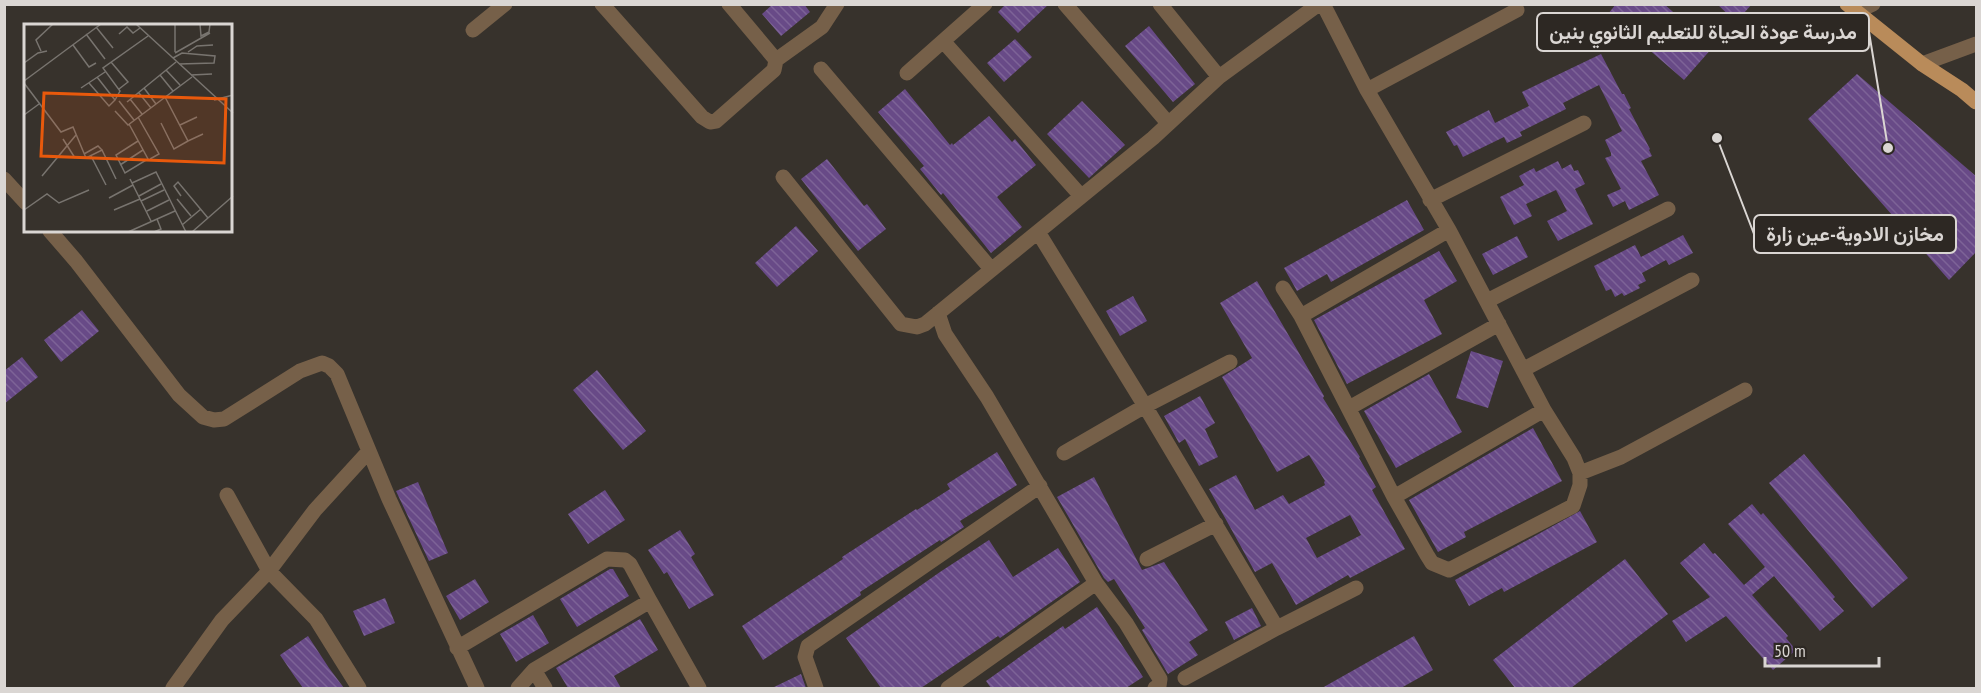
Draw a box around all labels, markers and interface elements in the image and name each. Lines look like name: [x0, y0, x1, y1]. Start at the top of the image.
callout: مدرسة عودة الحياة للتعليم الثانوي بنين: [1537, 13, 1869, 51]
text: مدرسة عودة الحياة للتعليم الثانوي بنين: [1549, 19, 1857, 49]
inset map: [24, 24, 232, 232]
callout: مخازن الادوية-عين زارة: [1754, 215, 1956, 253]
text: مخازن الادوية-عين زارة: [1766, 221, 1944, 247]
scale bar: [1765, 630, 1879, 668]
text: 50 m: [1774, 639, 1806, 662]

